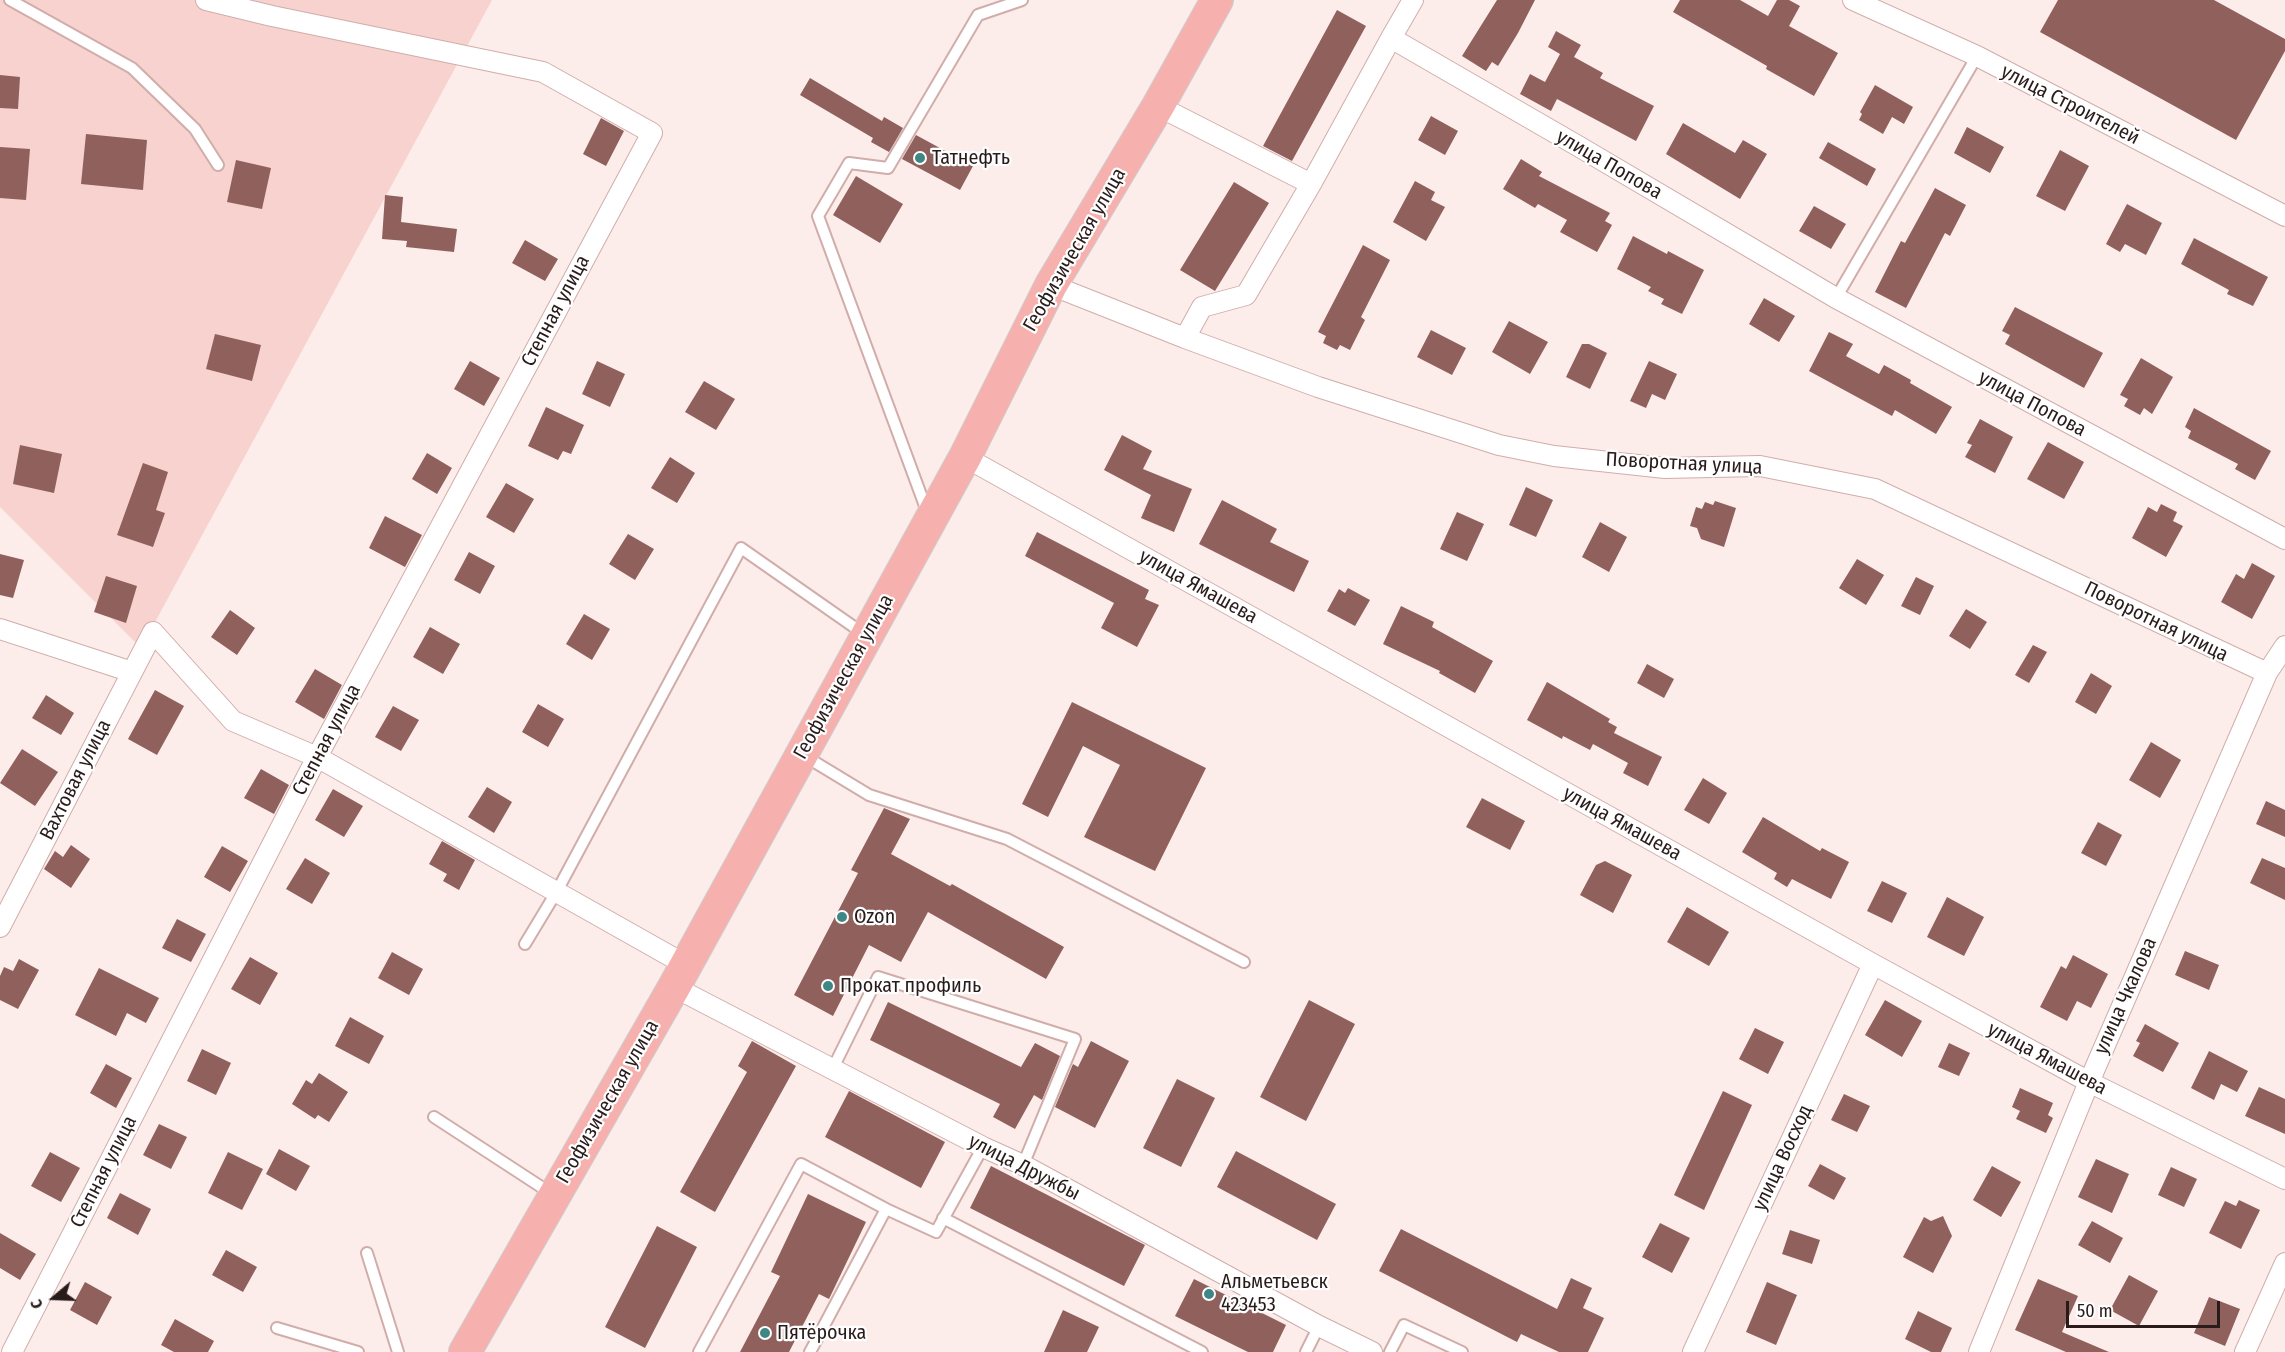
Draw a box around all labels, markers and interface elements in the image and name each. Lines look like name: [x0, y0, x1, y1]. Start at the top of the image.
street label: улица Строителей: [1997, 60, 2143, 150]
street label: улица Попова: [1552, 125, 1666, 205]
place label: Татнефть: [932, 146, 1010, 170]
marker: Татнефть: [913, 151, 927, 165]
street label: Геофизическая улица: [1018, 164, 1132, 336]
street label: Степная улица: [517, 251, 595, 371]
street label: улица Попова: [1974, 366, 2090, 442]
street label: Поворотная улица: [1605, 448, 1763, 480]
street label: улица Ямашева: [1135, 545, 1261, 629]
street label: Поворотная улица: [2080, 577, 2232, 667]
street label: Геофизическая улица: [789, 590, 899, 764]
street label: Степная улица: [288, 680, 366, 800]
street label: Вахтовая улица: [35, 716, 117, 844]
street label: улица Ямашева: [1559, 782, 1685, 866]
place label: Ozon: [854, 905, 895, 929]
marker: Ozon: [835, 910, 849, 924]
street label: улица Чкалова: [2090, 934, 2162, 1058]
place label: Прокат профиль: [840, 974, 981, 998]
marker: Прокат профиль: [821, 979, 835, 993]
street label: Геофизическая улица: [551, 1016, 665, 1188]
street label: улица Ямашева: [1983, 1018, 2111, 1100]
street label: улица Восход: [1748, 1101, 1818, 1215]
street label: Степная улица: [66, 1112, 142, 1232]
street label: улица Дружбы: [964, 1130, 1084, 1206]
north arrow: [24, 1268, 84, 1328]
place label: Альметьевск 423453: [1221, 1270, 1328, 1317]
marker: Альметьевск 423453: [1202, 1287, 1216, 1301]
scale bar: [2069, 1289, 2224, 1327]
text: С: [26, 1297, 47, 1311]
text: 50 m: [2077, 1300, 2113, 1322]
place label: Пятёрочка: [777, 1321, 866, 1345]
marker: Пятёрочка: [758, 1326, 772, 1340]

